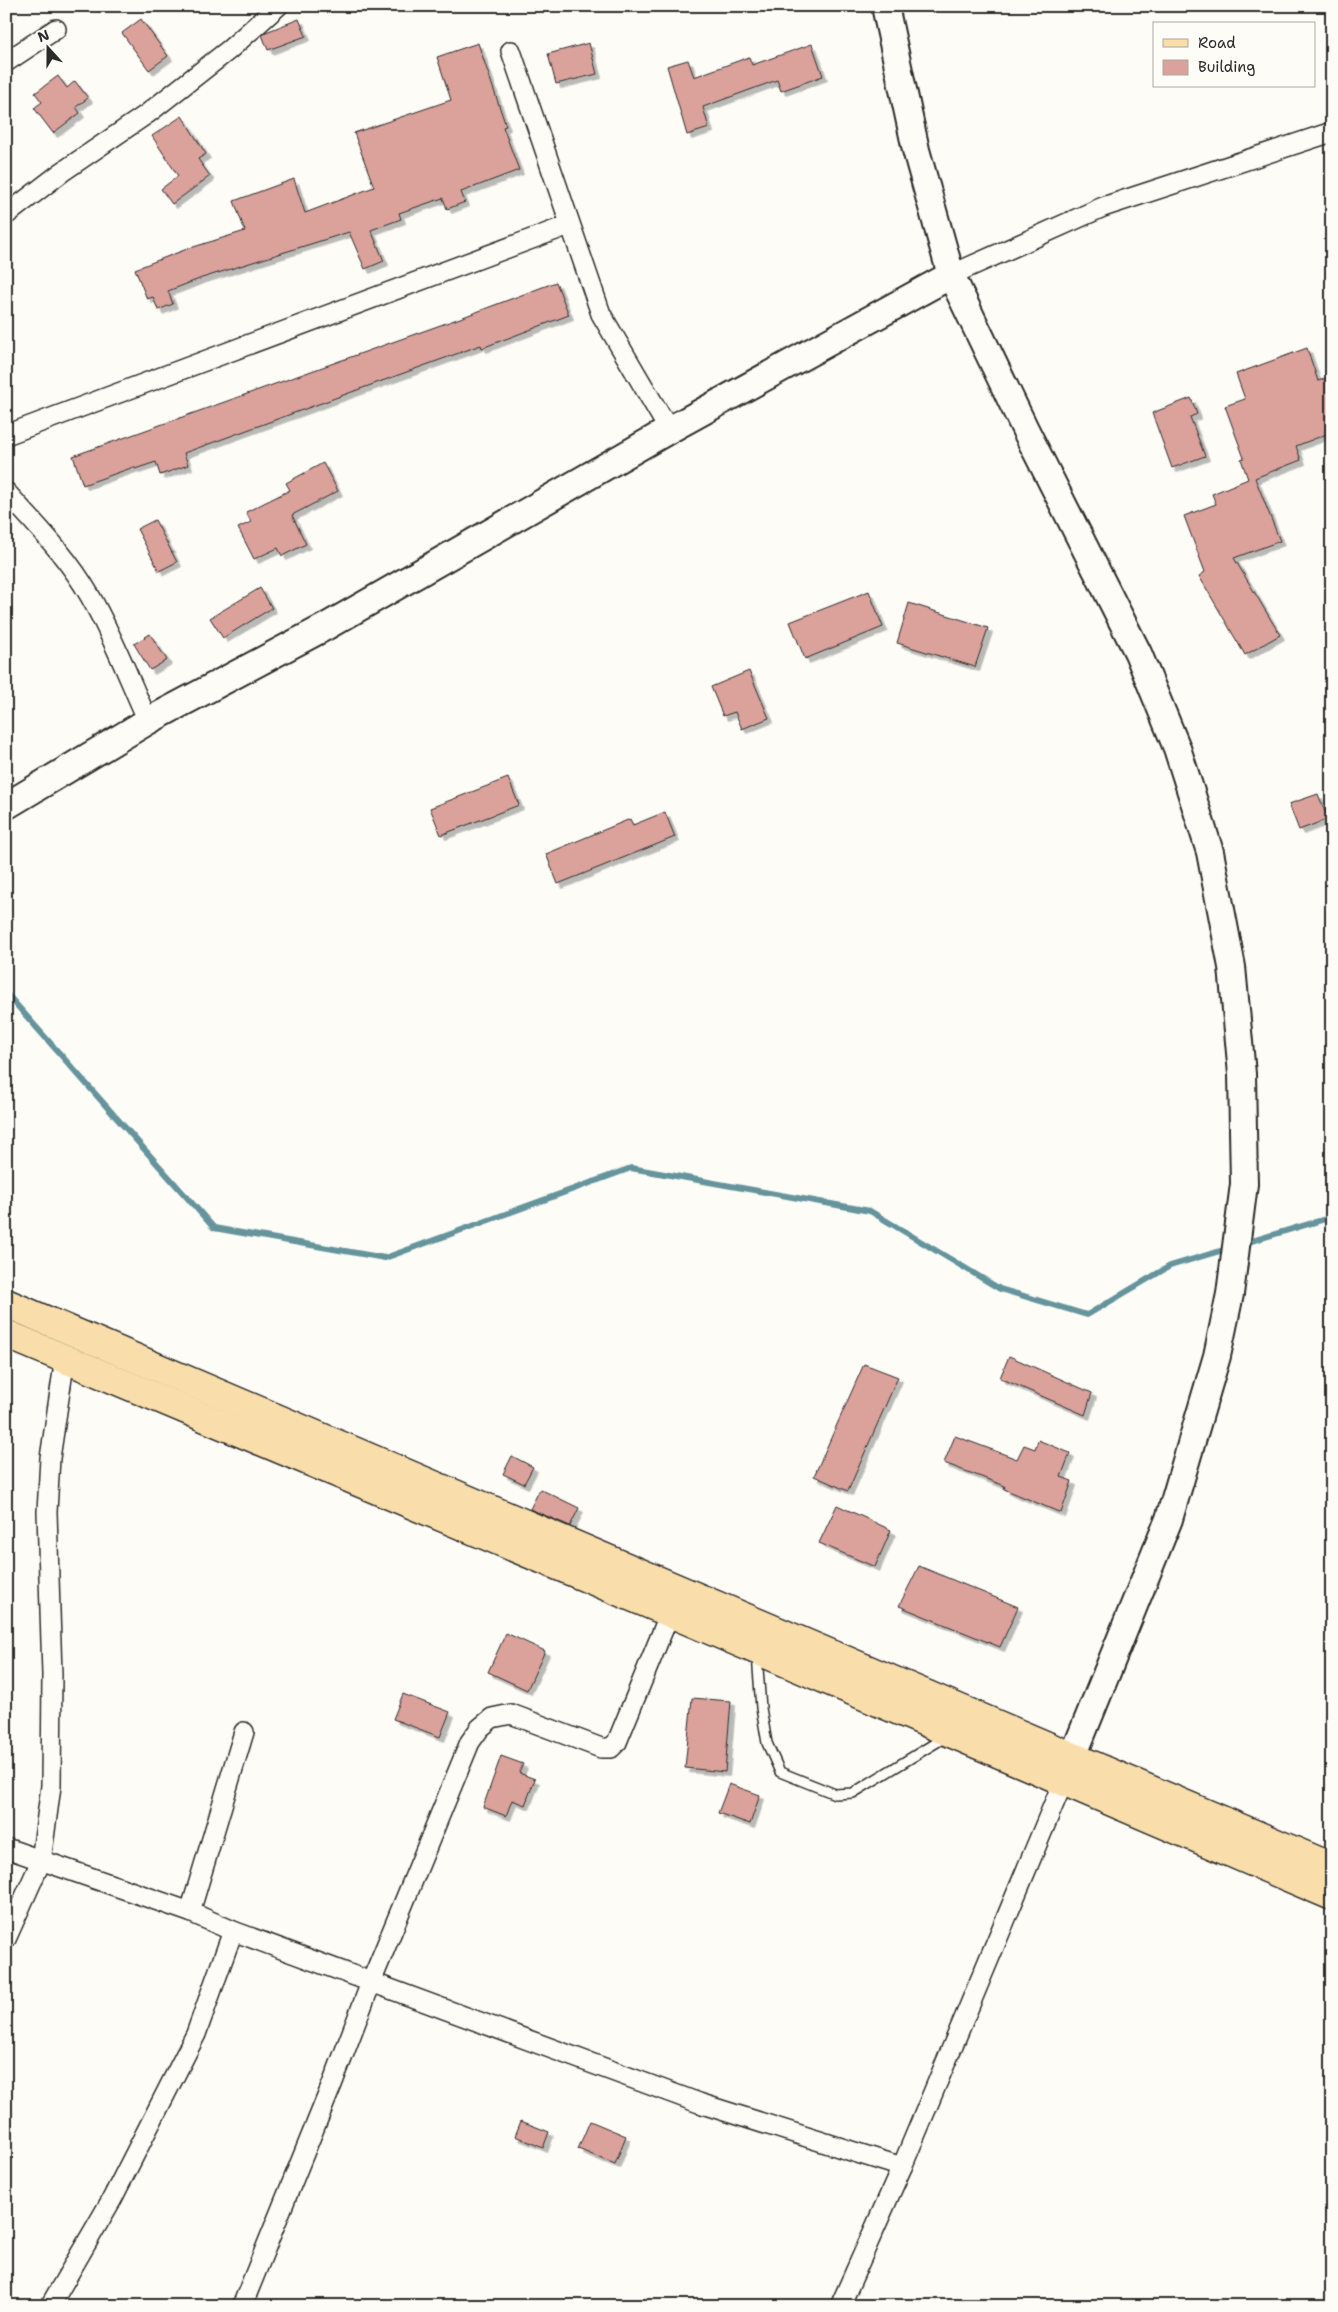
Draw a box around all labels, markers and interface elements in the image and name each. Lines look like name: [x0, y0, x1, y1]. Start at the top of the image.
north arrow: [22, 22, 72, 72]
legend: [1153, 22, 1316, 88]
text: N: [35, 25, 52, 46]
text: Road: [1198, 33, 1236, 53]
text: Building: [1198, 57, 1255, 77]

